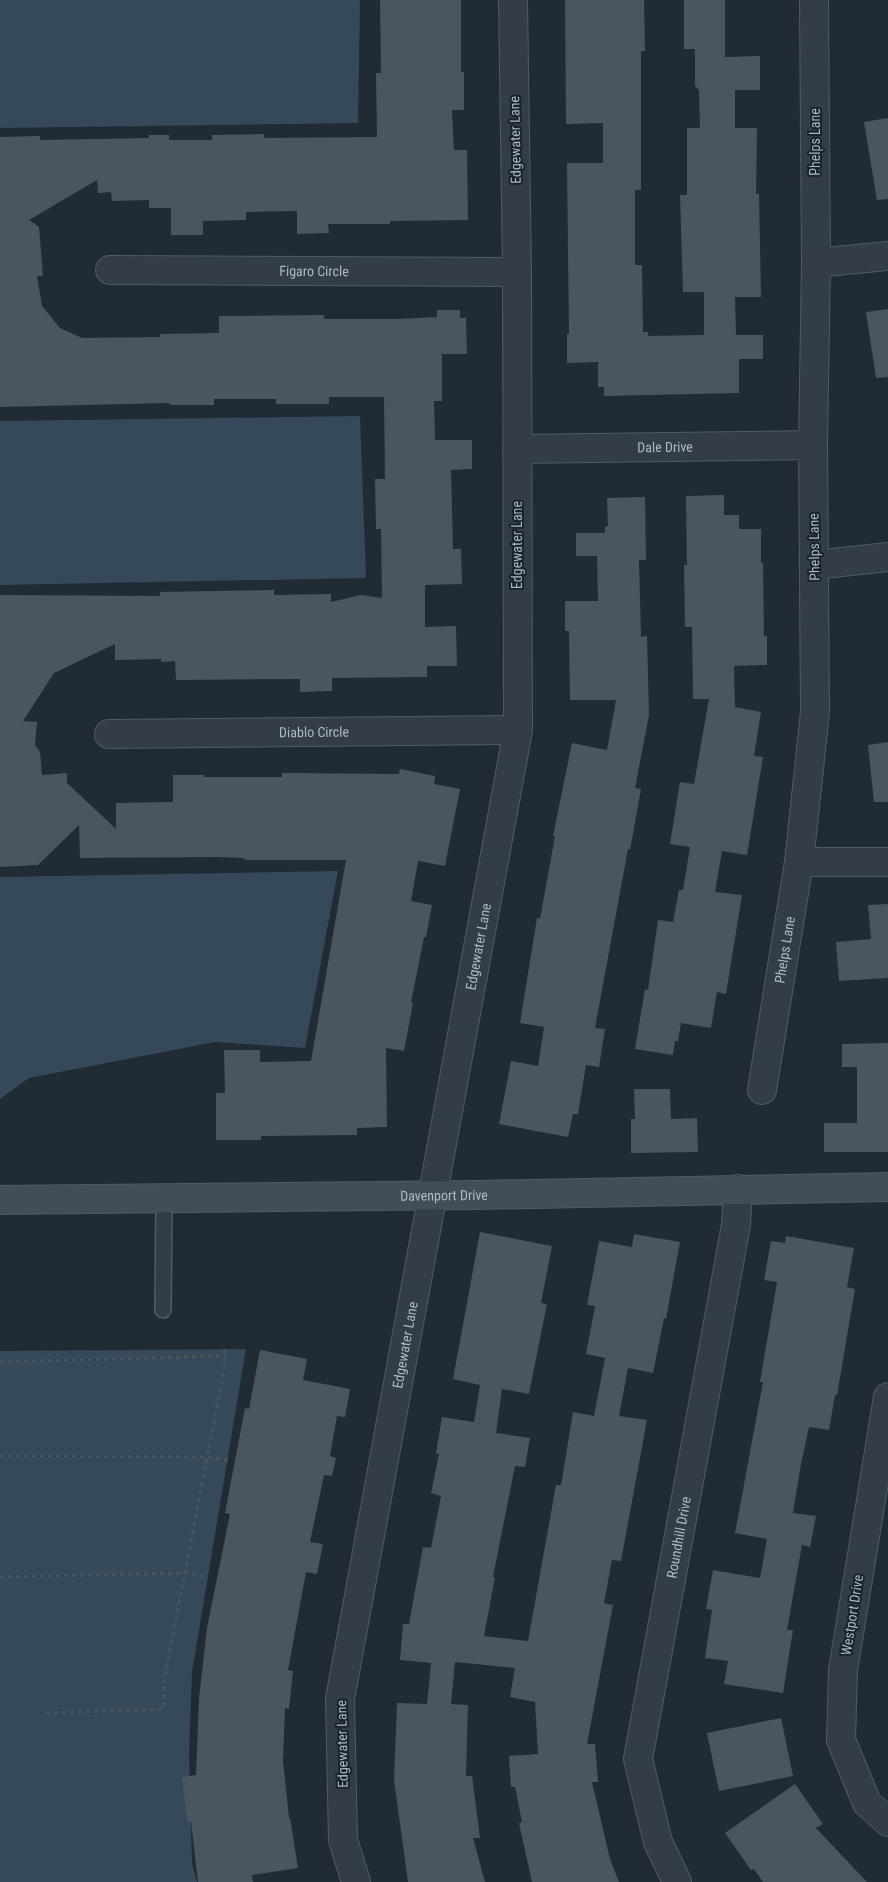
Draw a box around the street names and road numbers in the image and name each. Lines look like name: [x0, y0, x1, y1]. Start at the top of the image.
street label: Edgewater Lane: [506, 95, 524, 184]
street label: Phelps Lane: [807, 108, 823, 176]
street label: Figaro Circle: [279, 263, 349, 279]
street label: Dale Drive: [637, 439, 693, 455]
street label: Edgewater Lane: [509, 501, 525, 589]
street label: Phelps Lane: [805, 513, 823, 581]
street label: Diablo Circle: [279, 724, 349, 740]
street label: Edgewater Lane: [462, 901, 494, 991]
street label: Phelps Lane: [771, 915, 798, 984]
street label: Davenport Drive: [400, 1187, 488, 1204]
street label: Edgewater Lane: [389, 1300, 421, 1390]
street label: Roundhill Drive: [663, 1495, 694, 1579]
street label: Westport Drive: [838, 1573, 866, 1656]
street label: Edgewater Lane: [333, 1699, 351, 1788]

